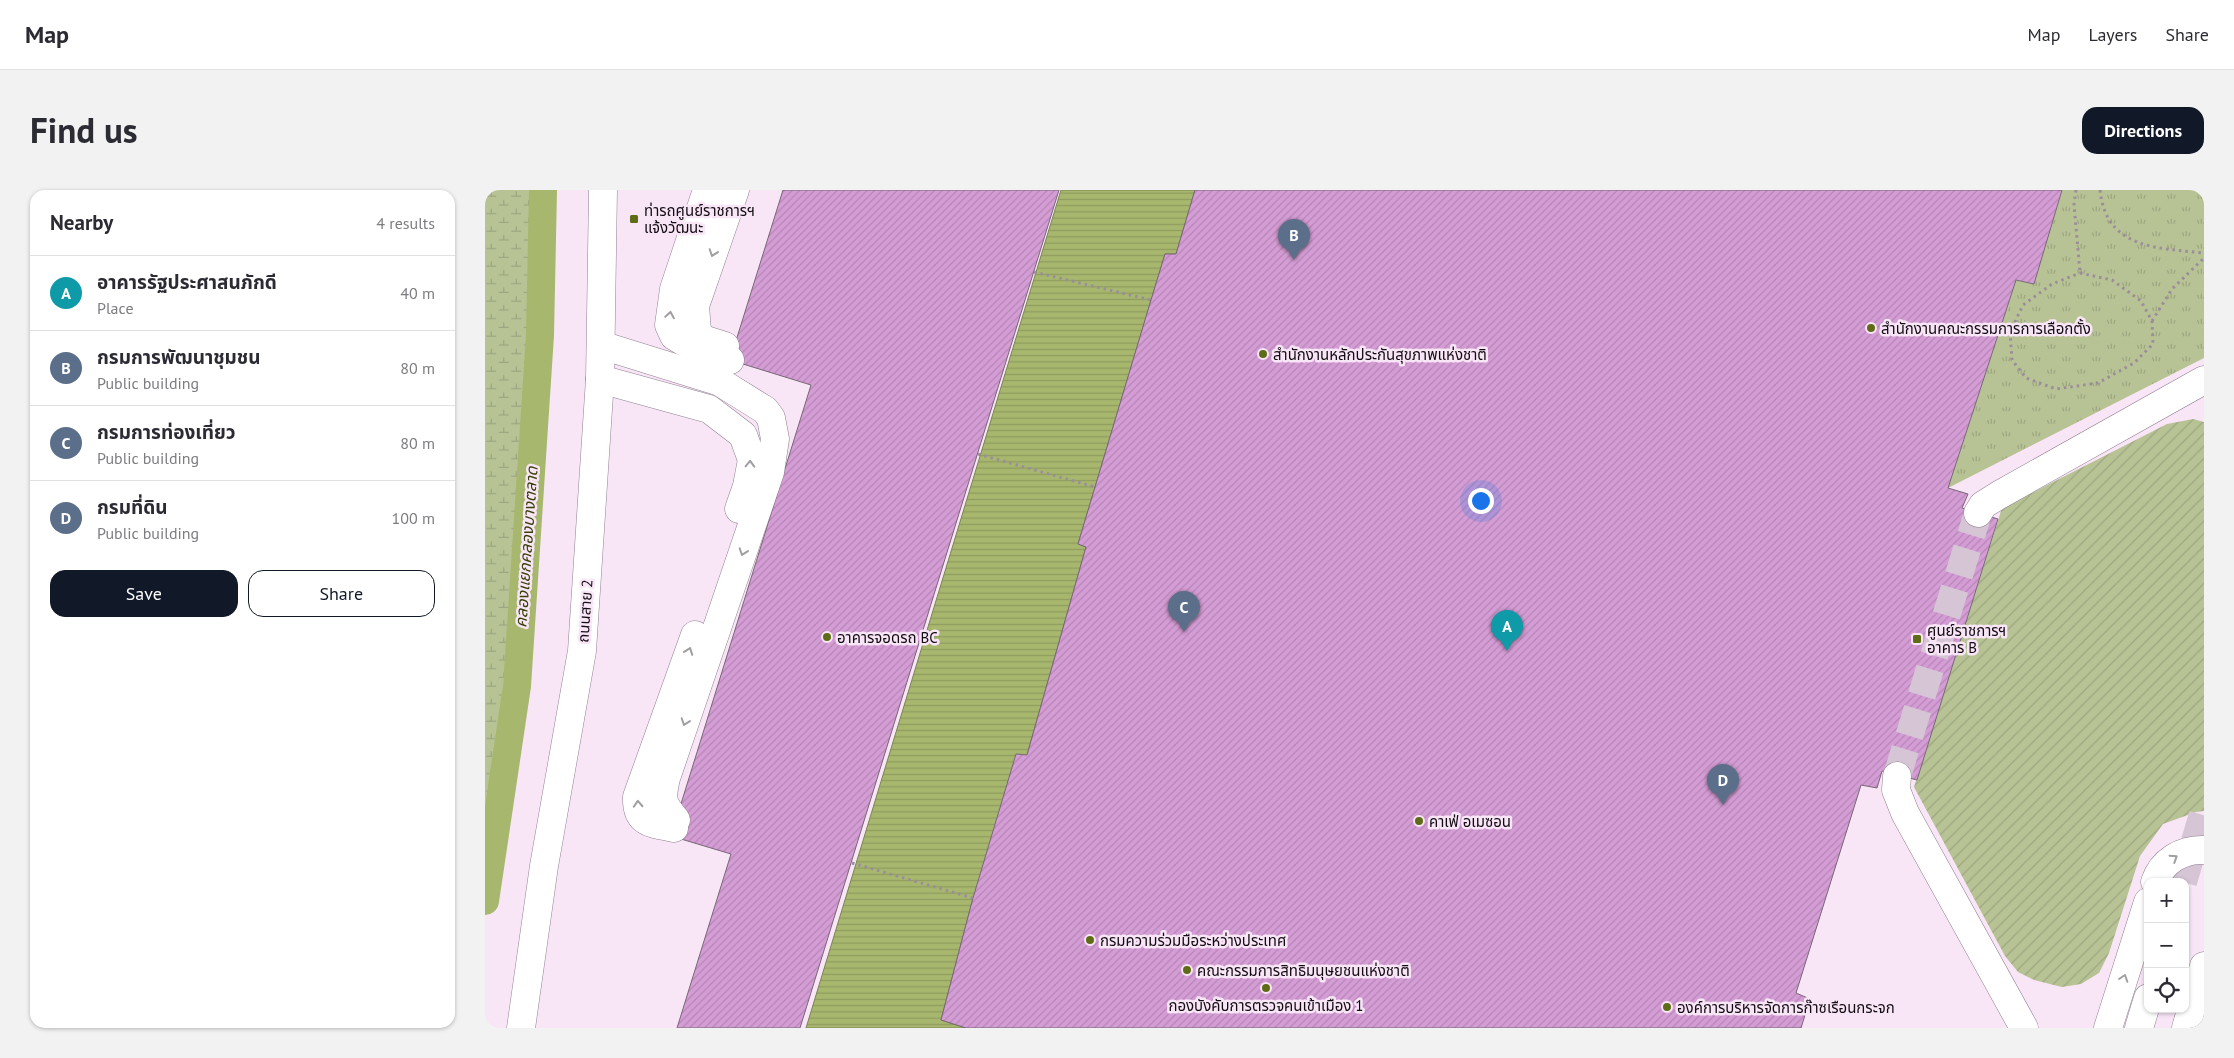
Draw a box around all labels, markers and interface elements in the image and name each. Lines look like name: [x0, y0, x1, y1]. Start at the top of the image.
text: Map: [25, 19, 69, 50]
text: Map: [2028, 23, 2060, 46]
text: Layers: [2088, 23, 2137, 46]
text: Share: [2165, 23, 2209, 46]
text: Find us: [30, 107, 138, 153]
button: Directions: [2082, 107, 2204, 154]
place label: ท่ารถศูนย์ราชการฯ แจ้งวัฒนะ: [644, 201, 755, 237]
text: Nearby: [50, 209, 113, 236]
text: 4 results: [376, 213, 435, 233]
marker: ท่ารถศูนย์ราชการฯ แจ้งวัฒนะ: [628, 213, 640, 225]
pin: B: [1278, 219, 1310, 260]
one-way arrow: [709, 248, 719, 256]
text: อาคารรัฐประศาสนภักดี: [97, 270, 277, 294]
text: A: [61, 283, 71, 303]
text: 40 m: [400, 283, 435, 303]
text: Place: [97, 298, 134, 318]
one-way arrow: [665, 311, 675, 320]
place label: สำนักงานคณะกรรมการการเลือกตั้ง: [1881, 318, 2091, 338]
marker: สำนักงานคณะกรรมการการเลือกตั้ง: [1865, 322, 1877, 334]
text: กรมการพัฒนาชุมชน: [97, 345, 261, 369]
place label: สำนักงานหลักประกันสุขภาพแห่งชาติ: [1273, 345, 1487, 364]
marker: สำนักงานหลักประกันสุขภาพแห่งชาติ: [1257, 348, 1269, 360]
text: B: [61, 358, 71, 378]
text: 80 m: [400, 358, 435, 378]
text: Public building: [97, 373, 199, 393]
text: กรมการท่องเที่ยว: [97, 420, 236, 444]
text: C: [62, 433, 70, 453]
text: 80 m: [400, 433, 435, 453]
text: Public building: [97, 448, 199, 468]
one-way arrow: [745, 459, 755, 467]
water label: คลองแยกคลองบางตลาด: [510, 465, 542, 628]
your location: [1468, 488, 1494, 514]
text: กรมที่ดิน: [97, 495, 168, 519]
text: D: [61, 508, 71, 528]
text: 100 m: [392, 508, 435, 528]
text: Public building: [97, 523, 199, 543]
one-way arrow: [739, 547, 749, 555]
button: Save: [50, 570, 238, 617]
button: Share: [248, 570, 435, 617]
street label: ถนนสาย 2: [573, 579, 597, 643]
pin: C: [1168, 591, 1200, 632]
pin: A: [1491, 610, 1523, 651]
place label: ศูนย์ราชการฯ อาคาร B: [1927, 621, 2006, 657]
place label: อาคารจอดรถ BC: [837, 628, 938, 647]
marker: อาคารจอดรถ BC: [821, 631, 833, 643]
marker: ศูนย์ราชการฯ อาคาร B: [1911, 633, 1923, 645]
one-way arrow: [683, 647, 693, 656]
one-way arrow: [681, 717, 691, 726]
pin: D: [1707, 764, 1739, 805]
one-way arrow: [633, 800, 644, 808]
place label: คาเฟ่ อเมซอน: [1429, 812, 1511, 831]
marker: คาเฟ่ อเมซอน: [1413, 815, 1425, 827]
one-way arrow: [2169, 855, 2178, 864]
map controls: [2144, 878, 2189, 1013]
button: +: [2144, 878, 2189, 923]
button: −: [2144, 923, 2189, 968]
place label: กรมความร่วมมือระหว่างประเทศ: [1100, 931, 1286, 950]
marker: กรมความร่วมมือระหว่างประเทศ: [1084, 934, 1096, 946]
place label: คณะกรรมการสิทธิมนุษยชนแห่งชาติ: [1197, 961, 1410, 980]
marker: คณะกรรมการสิทธิมนุษยชนแห่งชาติ: [1181, 964, 1193, 976]
button: locate: [2144, 968, 2189, 1013]
one-way arrow: [2118, 974, 2128, 983]
marker: กองบังคับการตรวจคนเข้าเมือง 1: [1260, 982, 1272, 994]
place label: กองบังคับการตรวจคนเข้าเมือง 1: [1168, 996, 1364, 1015]
place label: องค์การบริหารจัดการก๊าซเรือนกระจก: [1677, 998, 1895, 1017]
marker: องค์การบริหารจัดการก๊าซเรือนกระจก: [1661, 1001, 1673, 1013]

